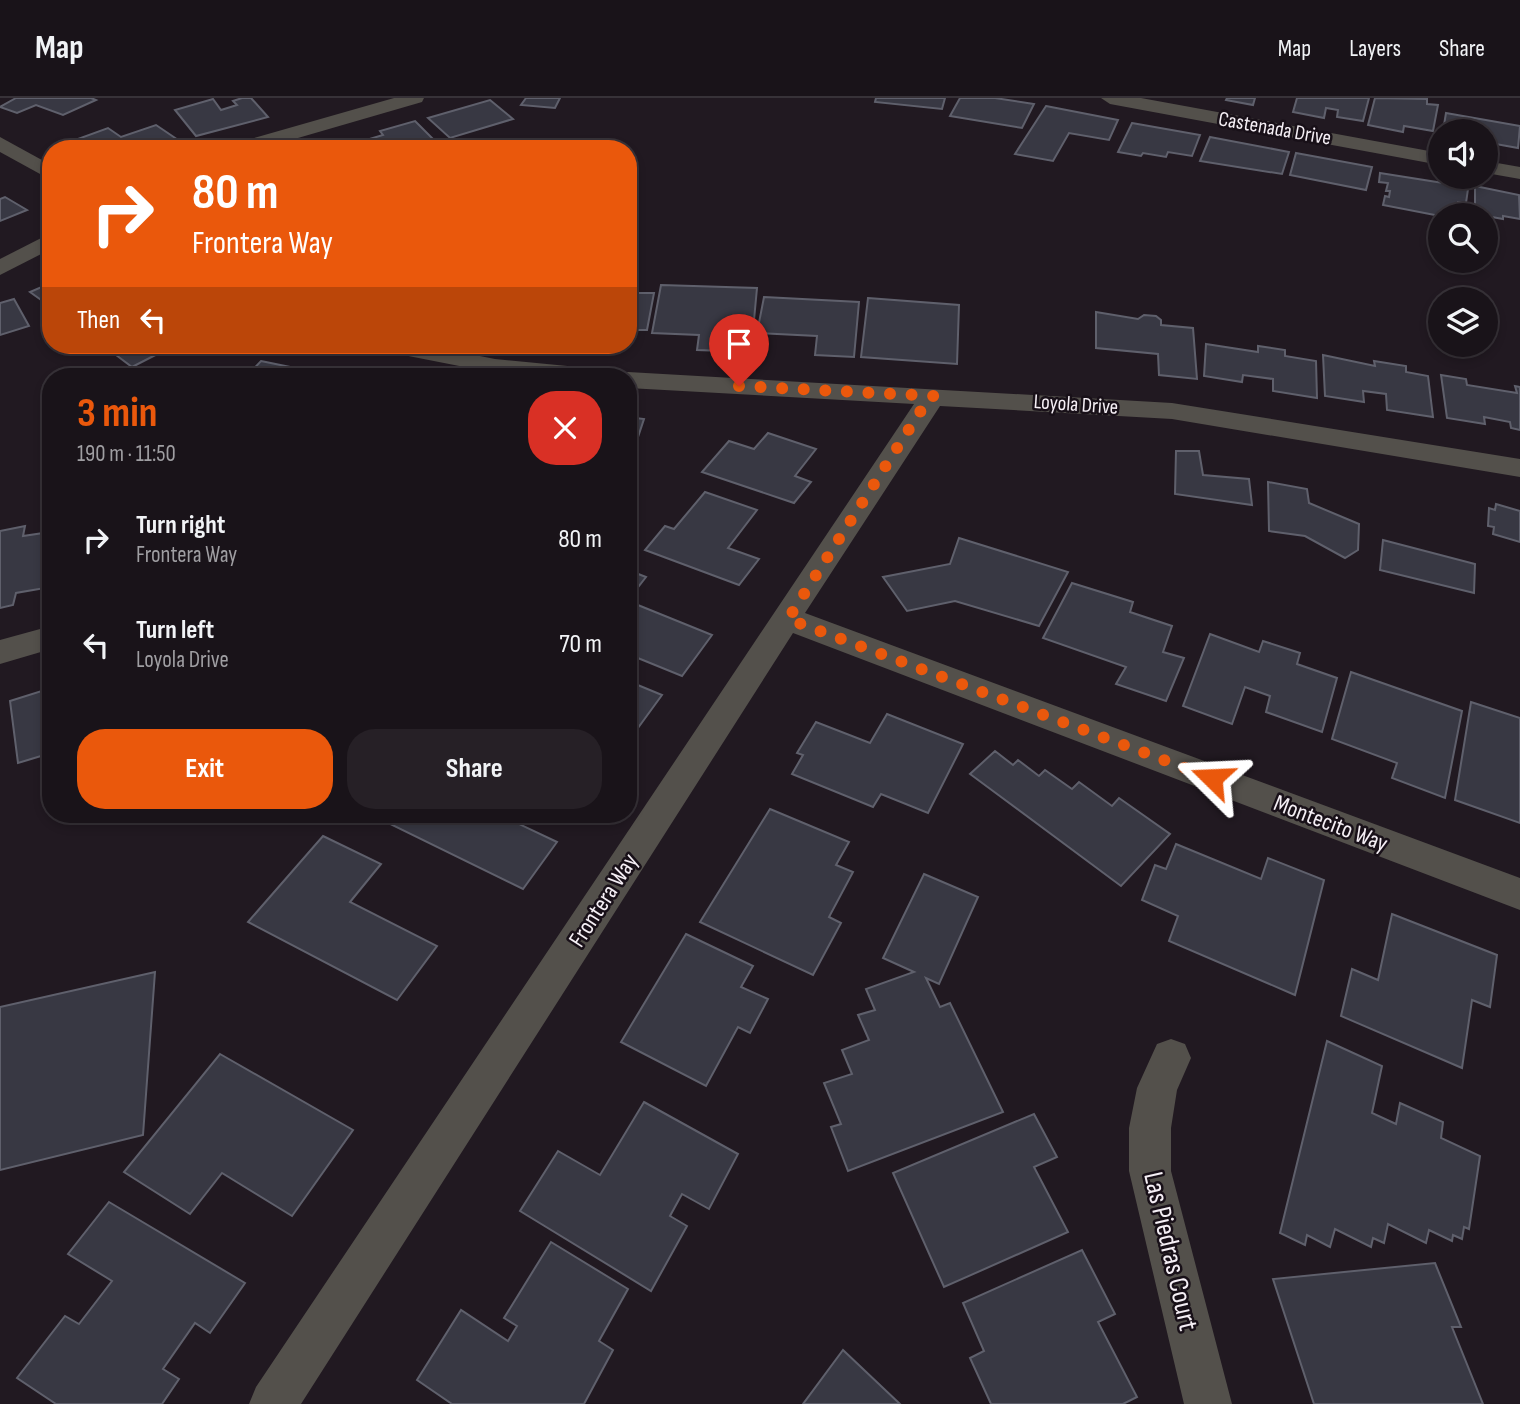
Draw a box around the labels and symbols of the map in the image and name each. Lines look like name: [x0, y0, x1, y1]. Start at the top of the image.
street label: Castenada Drive: [1217, 106, 1333, 151]
pin: [709, 314, 769, 386]
street label: Loyola Drive: [1033, 389, 1119, 420]
position arrow: [1175, 741, 1249, 815]
street label: Montecito Way: [1270, 788, 1392, 858]
street label: Frontera Way: [562, 848, 644, 952]
street label: Las Piedras Court: [1136, 1169, 1205, 1334]

